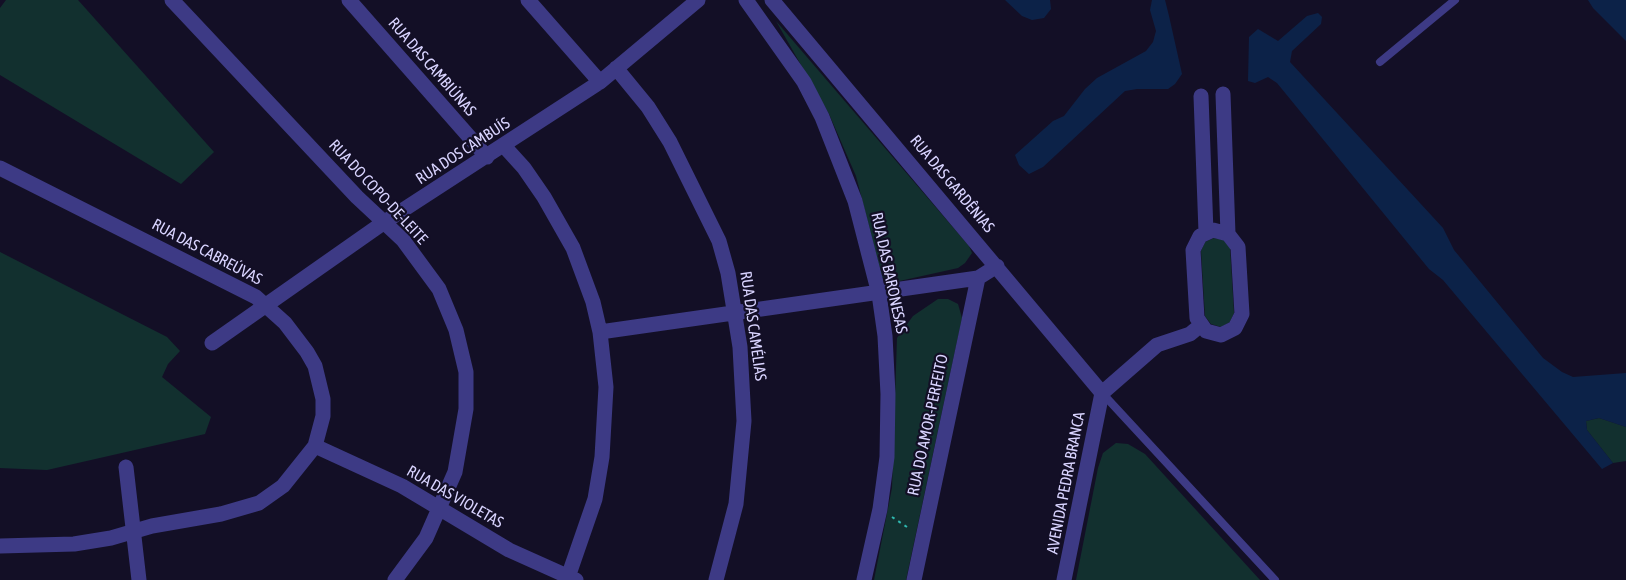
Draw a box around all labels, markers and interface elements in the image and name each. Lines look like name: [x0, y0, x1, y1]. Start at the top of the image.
street label: RUA DAS CAMBIÚNAS: [384, 14, 480, 120]
street label: RUA DOS CAMBUÍS: [412, 113, 514, 189]
street label: RUA DAS GARDÊNIAS: [906, 131, 998, 237]
street label: RUA DO COPO-DE-LEITE: [325, 136, 431, 248]
street label: RUA DAS BARONESAS: [867, 211, 911, 335]
street label: RUA DAS CABREÚVAS: [149, 215, 265, 289]
street label: RUA DAS CAMÉLIAS: [736, 270, 770, 382]
street label: RUA DO AMOR-PERFEITO: [904, 353, 952, 497]
street label: AVENIDA PEDRA BRANCA: [1043, 410, 1089, 556]
street label: RUA DAS VIOLETAS: [403, 462, 507, 532]

